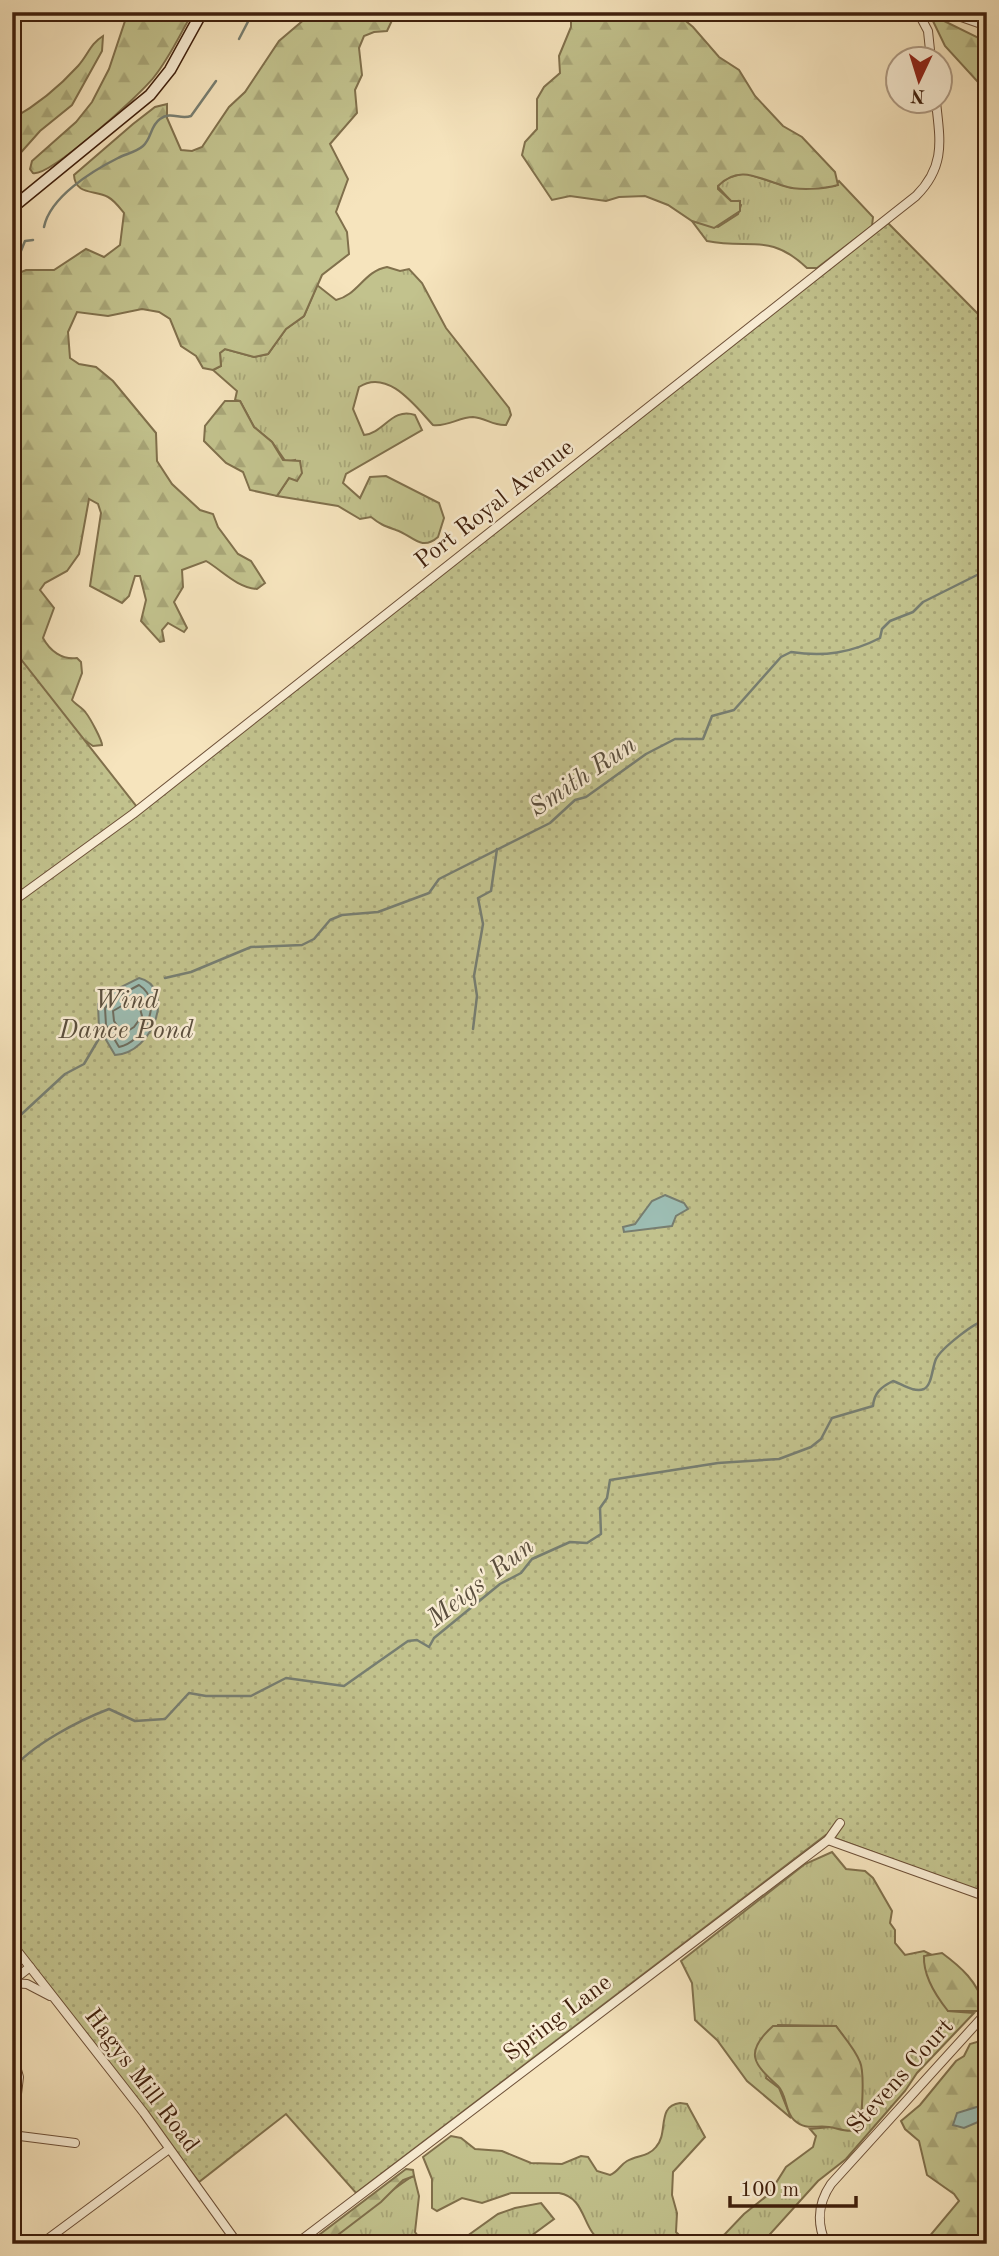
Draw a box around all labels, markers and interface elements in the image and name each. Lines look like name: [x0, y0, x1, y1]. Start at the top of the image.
north arrow: [884, 46, 954, 116]
text: N: [910, 84, 926, 104]
street label: Port Royal Avenue: [411, 436, 579, 574]
water label: Smith Run: [525, 732, 641, 822]
water label: Wind Dance Pond: [58, 988, 194, 1044]
water label: Meigs' Run: [422, 1533, 540, 1633]
street label: Spring Lane: [500, 1971, 616, 2067]
street label: Hagys Mill Road: [79, 2005, 203, 2157]
street label: Stevens Court: [843, 2015, 959, 2139]
scale bar: [730, 2165, 856, 2209]
text: 100 m: [740, 2180, 799, 2201]

